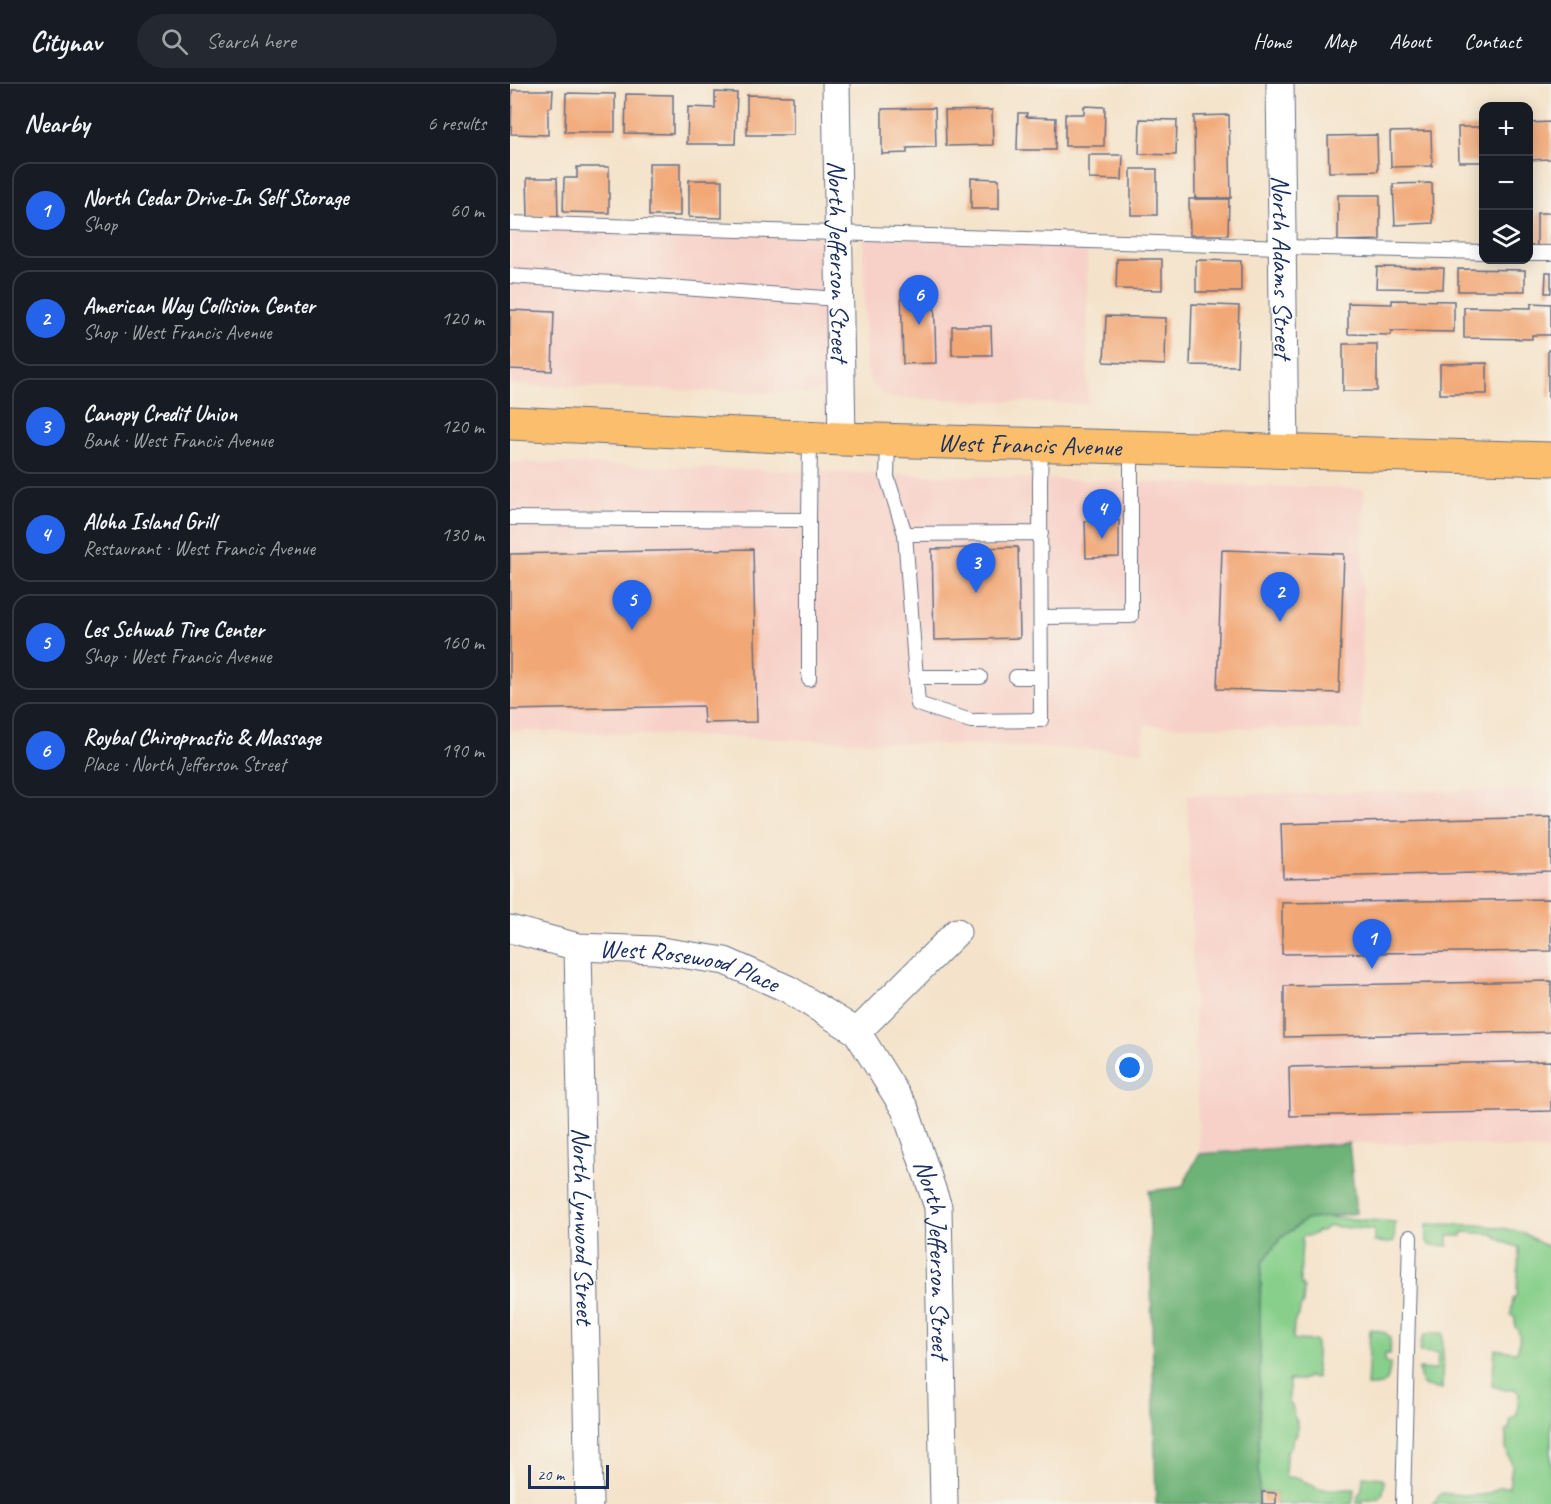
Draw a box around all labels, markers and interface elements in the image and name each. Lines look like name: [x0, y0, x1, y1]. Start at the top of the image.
search box: [137, 14, 557, 68]
text: Citynav: [30, 24, 101, 59]
icon: search: [158, 25, 191, 58]
text: Search here: [206, 27, 296, 55]
text: Home: [1253, 28, 1291, 54]
text: Map: [1324, 28, 1356, 54]
text: About: [1389, 28, 1431, 54]
text: Contact: [1464, 28, 1521, 54]
map controls: [1479, 102, 1533, 264]
button: +: [1479, 102, 1533, 156]
text: Nearby: [24, 107, 89, 140]
text: 6 results: [427, 111, 486, 136]
button: −: [1479, 156, 1533, 210]
street label: North Jefferson Street: [821, 160, 857, 365]
street label: North Adams Street: [1265, 175, 1300, 362]
text: North Cedar Drive-In Self Storage: [83, 184, 348, 212]
text: 1: [41, 198, 50, 223]
text: 60 m: [450, 198, 484, 223]
button: layers: [1479, 210, 1533, 264]
text: Shop: [83, 212, 117, 237]
pin: 6: [900, 276, 938, 325]
text: American Way Collision Center: [83, 292, 315, 320]
text: 2: [41, 306, 50, 331]
text: 120 m: [441, 306, 484, 331]
text: Shop · West Francis Avenue: [83, 320, 272, 345]
text: Canopy Credit Union: [83, 400, 237, 428]
text: 3: [41, 414, 50, 439]
text: 120 m: [441, 414, 484, 439]
street label: West Francis Avenue: [937, 425, 1123, 463]
text: Bank · West Francis Avenue: [83, 428, 273, 453]
pin: 4: [1082, 490, 1122, 539]
text: Aloha Island Grill: [83, 508, 216, 536]
text: 4: [41, 522, 50, 547]
text: 130 m: [441, 522, 484, 547]
text: Restaurant · West Francis Avenue: [83, 536, 315, 561]
pin: 3: [956, 544, 996, 593]
pin: 2: [1260, 572, 1300, 622]
pin: 5: [612, 580, 652, 630]
text: Les Schwab Tire Center: [83, 616, 264, 644]
text: 5: [41, 630, 50, 655]
text: 160 m: [441, 630, 484, 655]
text: Shop · West Francis Avenue: [83, 644, 272, 669]
text: Roybal Chiropractic & Massage: [83, 724, 321, 752]
text: 6: [41, 738, 50, 763]
text: 190 m: [441, 738, 484, 763]
text: Place · North Jefferson Street: [83, 752, 286, 777]
pin: 1: [1352, 920, 1392, 969]
street label: West Rosewood Place: [599, 931, 787, 1001]
your location: [1115, 1053, 1144, 1082]
street label: North Lynwood Street: [565, 1127, 602, 1327]
street label: North Jefferson Street: [907, 1155, 958, 1362]
scale bar: [528, 1462, 609, 1490]
text: 20 m: [537, 1465, 564, 1485]

